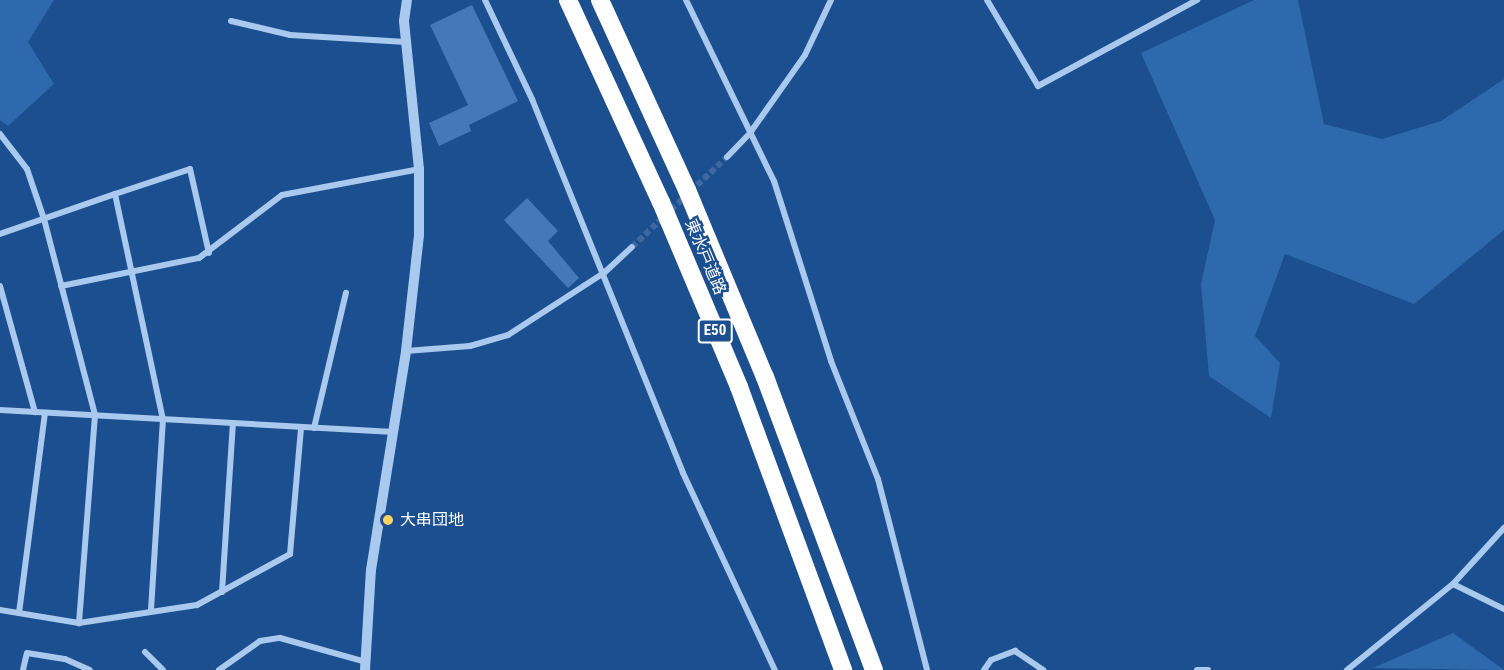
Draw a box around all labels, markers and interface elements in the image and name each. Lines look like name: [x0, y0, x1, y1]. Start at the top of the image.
street label: 東水戸道路: [681, 216, 729, 298]
road number: E50: [697, 319, 733, 343]
place label: 大串団地: [400, 510, 464, 530]
marker: 大串団地: [381, 513, 395, 527]

